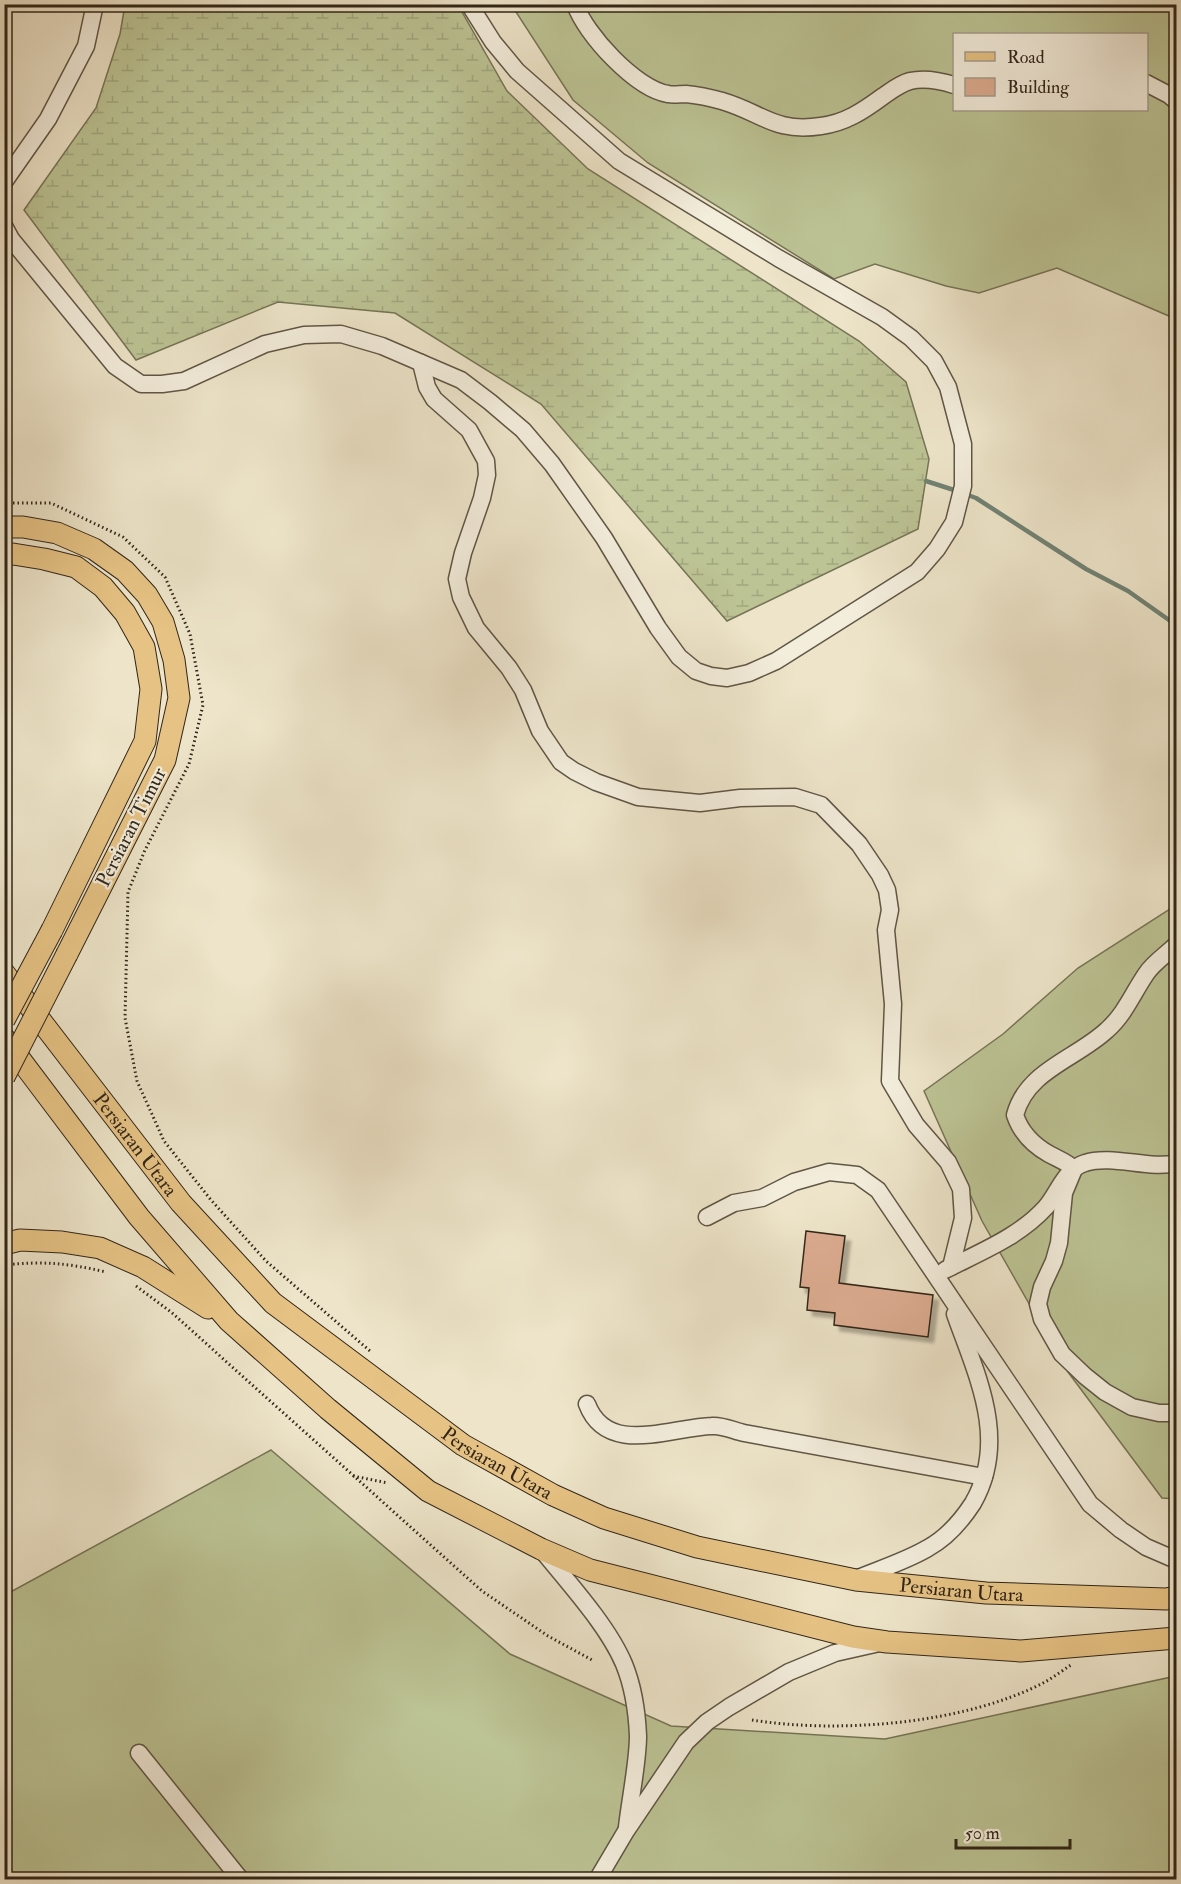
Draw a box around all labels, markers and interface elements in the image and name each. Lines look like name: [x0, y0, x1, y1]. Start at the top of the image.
legend: [953, 33, 1148, 111]
text: Road: [1007, 46, 1045, 69]
text: Building: [1007, 76, 1070, 99]
street label: Persiaran Timur: [90, 763, 172, 891]
street label: Persiaran Utara: [88, 1087, 184, 1202]
street label: Persiaran Utara: [437, 1421, 558, 1505]
street label: Persiaran Utara: [898, 1572, 1025, 1607]
scale bar: [956, 1812, 1070, 1850]
text: 50 m: [965, 1822, 1000, 1845]

